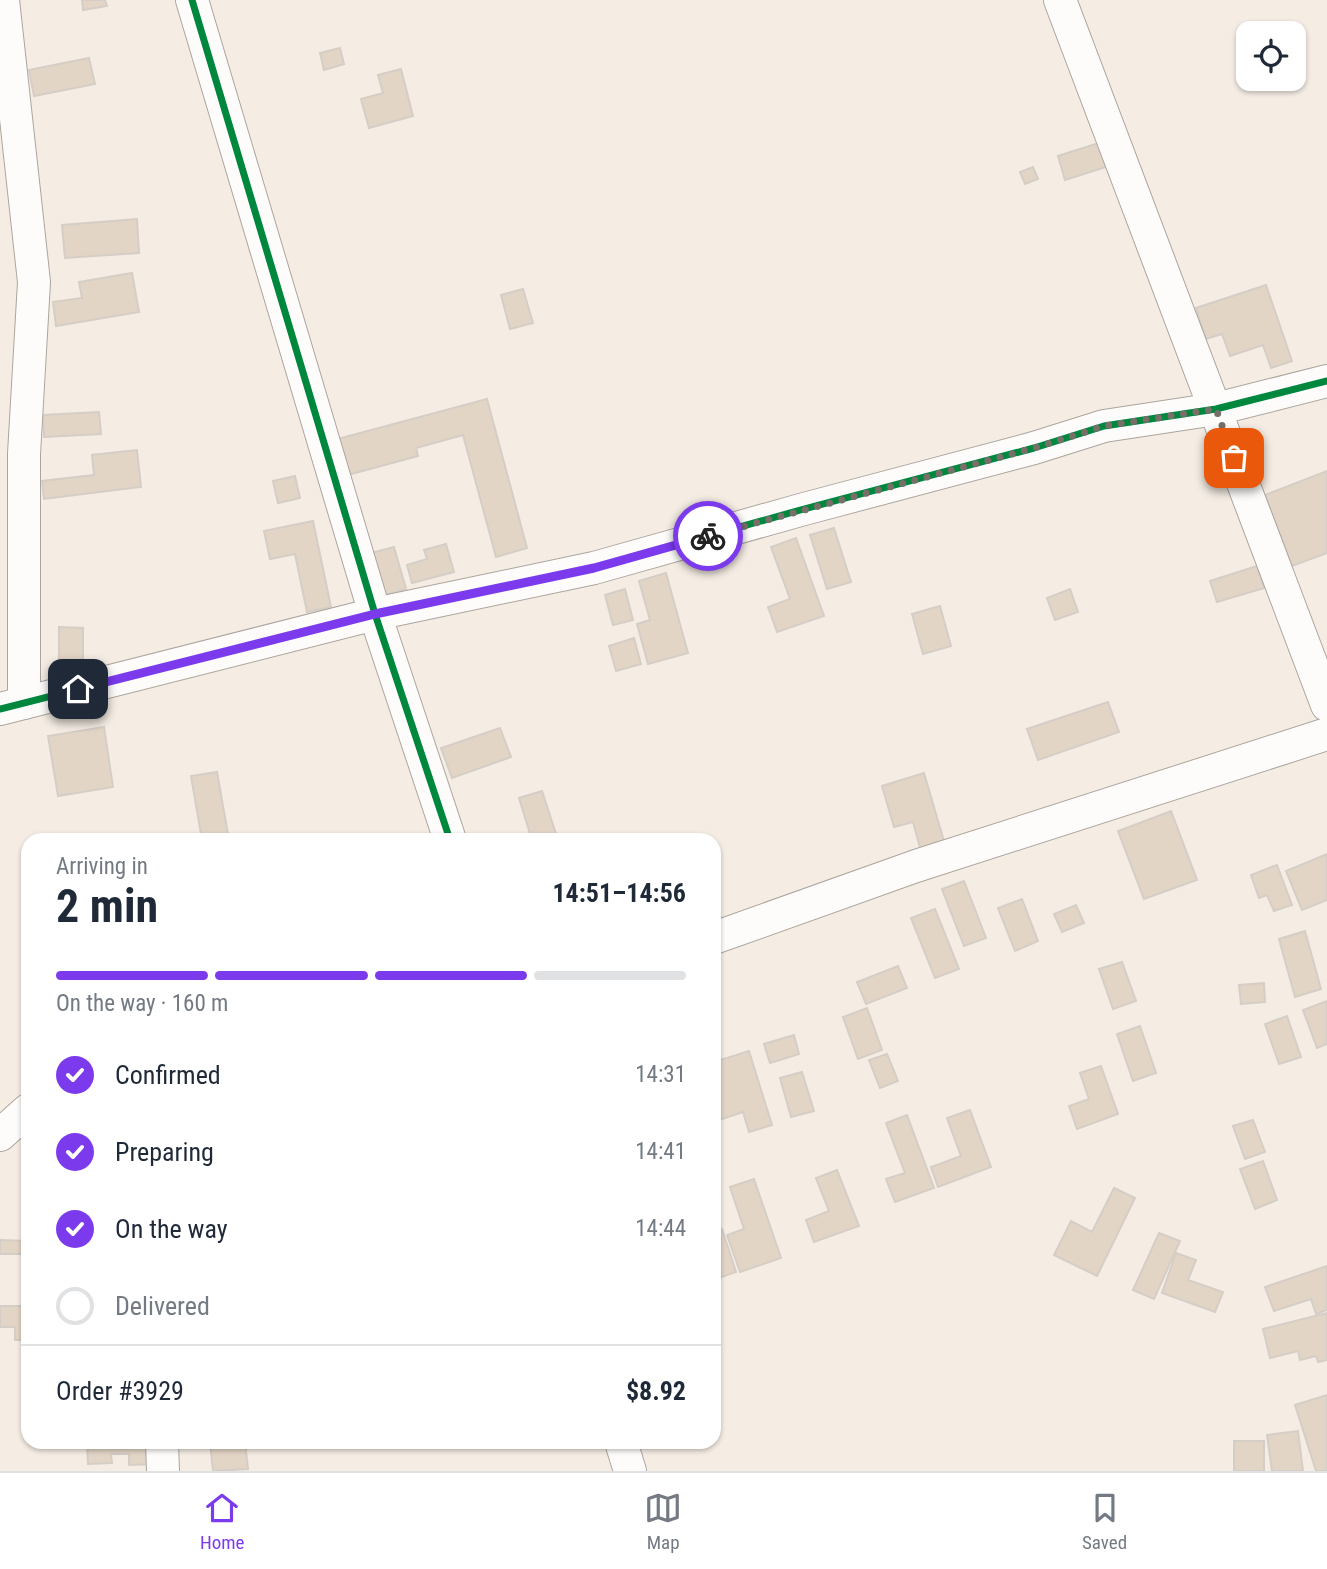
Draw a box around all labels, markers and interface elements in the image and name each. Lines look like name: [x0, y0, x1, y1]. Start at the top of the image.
map controls: [1236, 21, 1306, 91]
button: locate: [1236, 21, 1306, 91]
pin: [1204, 428, 1264, 488]
icon: bag: [1215, 439, 1253, 477]
courier: [673, 501, 743, 571]
icon: bike: [689, 517, 727, 555]
pin: [48, 659, 108, 719]
icon: home: [59, 670, 97, 708]
text: Arriving in: [56, 853, 148, 880]
text: 14:51–14:56: [552, 878, 686, 908]
text: 2 min: [56, 879, 158, 933]
text: On the way · 160 m: [56, 990, 228, 1017]
icon: check: [56, 1056, 94, 1094]
text: Confirmed: [115, 1060, 221, 1090]
text: 14:31: [635, 1061, 686, 1088]
icon: check: [56, 1133, 94, 1171]
text: Preparing: [115, 1137, 214, 1167]
text: 14:41: [635, 1138, 686, 1165]
icon: check: [56, 1210, 94, 1248]
text: On the way: [115, 1214, 228, 1244]
text: 14:44: [635, 1215, 686, 1242]
text: Delivered: [115, 1291, 210, 1321]
text: Order #3929: [56, 1376, 184, 1406]
text: $8.92: [626, 1376, 686, 1406]
tab: Home: [200, 1489, 244, 1554]
tab: Map: [644, 1489, 682, 1554]
tab: Saved: [1082, 1489, 1127, 1554]

